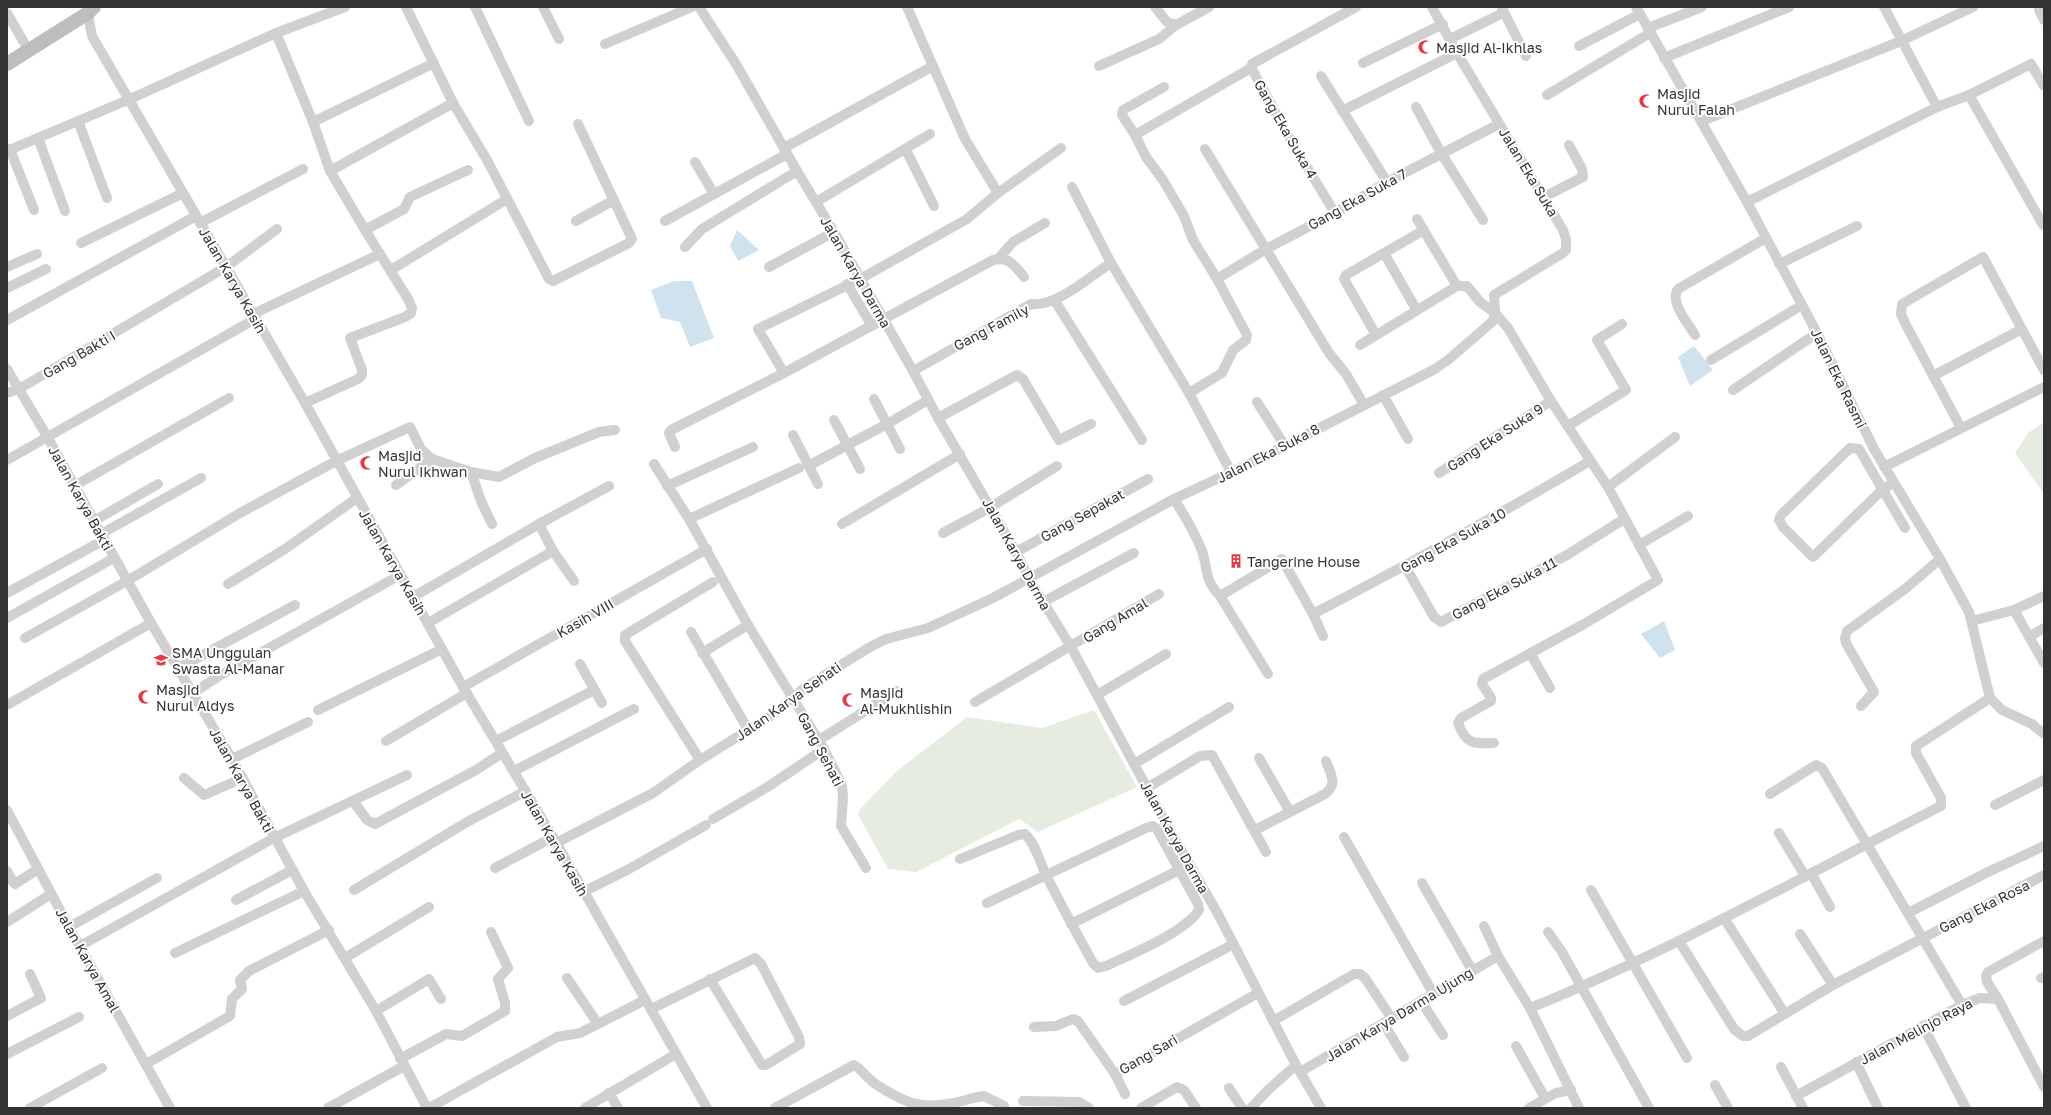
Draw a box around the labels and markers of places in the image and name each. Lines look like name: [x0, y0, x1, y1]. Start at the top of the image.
mosque icon: Masjid Al-Ikhlas: [1417, 39, 1433, 55]
place label: Masjid Al-Ikhlas: [1436, 39, 1542, 56]
place label: Masjid Nurul Falah: [1657, 85, 1735, 118]
mosque icon: Masjid Nurul Falah: [1638, 93, 1654, 109]
place label: Masjid Nurul Ikhwan: [378, 447, 467, 480]
mosque icon: Masjid Nurul Ikhwan: [359, 455, 375, 471]
building icon: Tangerine House: [1228, 553, 1244, 569]
place label: Tangerine House: [1247, 553, 1360, 570]
place label: SMA Unggulan Swasta Al-Manar: [172, 644, 285, 677]
school or university icon: SMA Unggulan Swasta Al-Manar: [153, 652, 169, 668]
place label: Masjid Nurul Aldys: [156, 681, 234, 714]
place label: Masjid Al-Mukhlishin: [860, 684, 952, 717]
mosque icon: Masjid Nurul Aldys: [137, 689, 153, 705]
mosque icon: Masjid Al-Mukhlishin: [841, 692, 857, 708]

